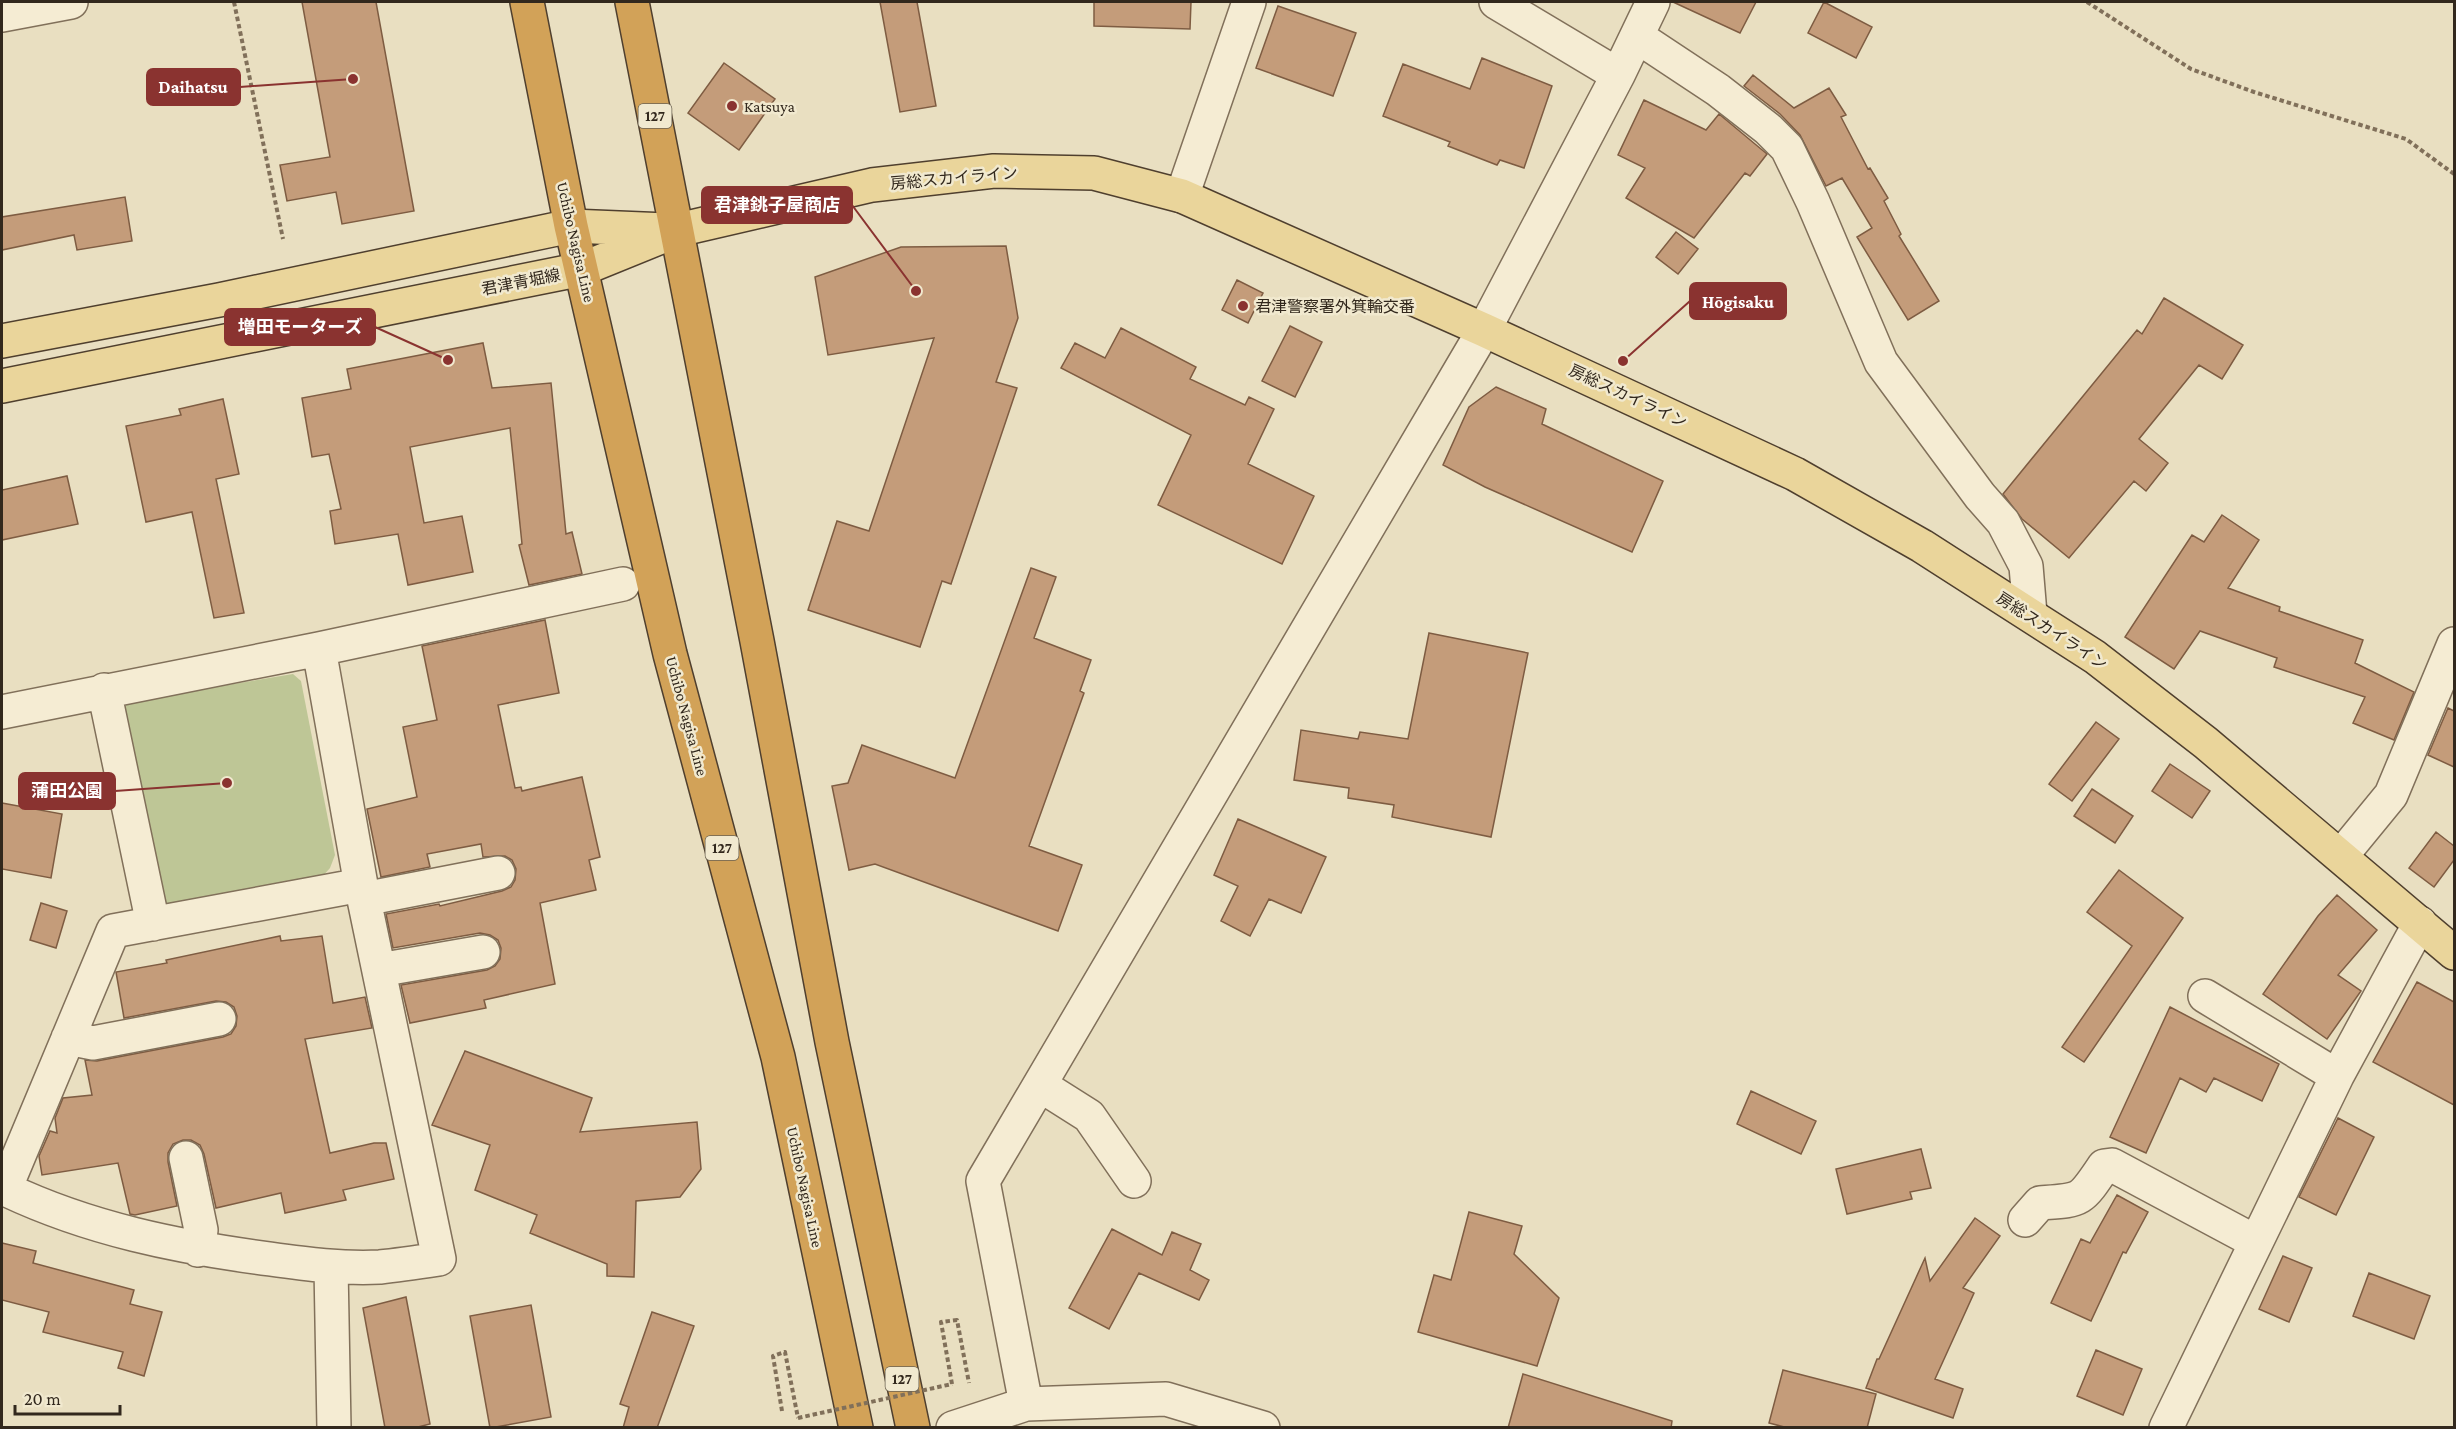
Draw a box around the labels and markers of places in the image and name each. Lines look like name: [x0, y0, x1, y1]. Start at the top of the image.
callout: Daihatsu: [147, 69, 240, 105]
place label: Katsuya: [744, 98, 796, 116]
marker: Katsuya: [725, 99, 739, 113]
callout: 君津銚子屋商店: [702, 187, 852, 223]
callout: Hōgisaku: [1690, 283, 1786, 319]
place label: 君津警察署外箕輪交番: [1255, 298, 1415, 315]
marker: 君津警察署外箕輪交番: [1236, 299, 1250, 313]
callout: 増田モーターズ: [225, 309, 375, 345]
callout: 蒲田公園: [19, 773, 115, 809]

